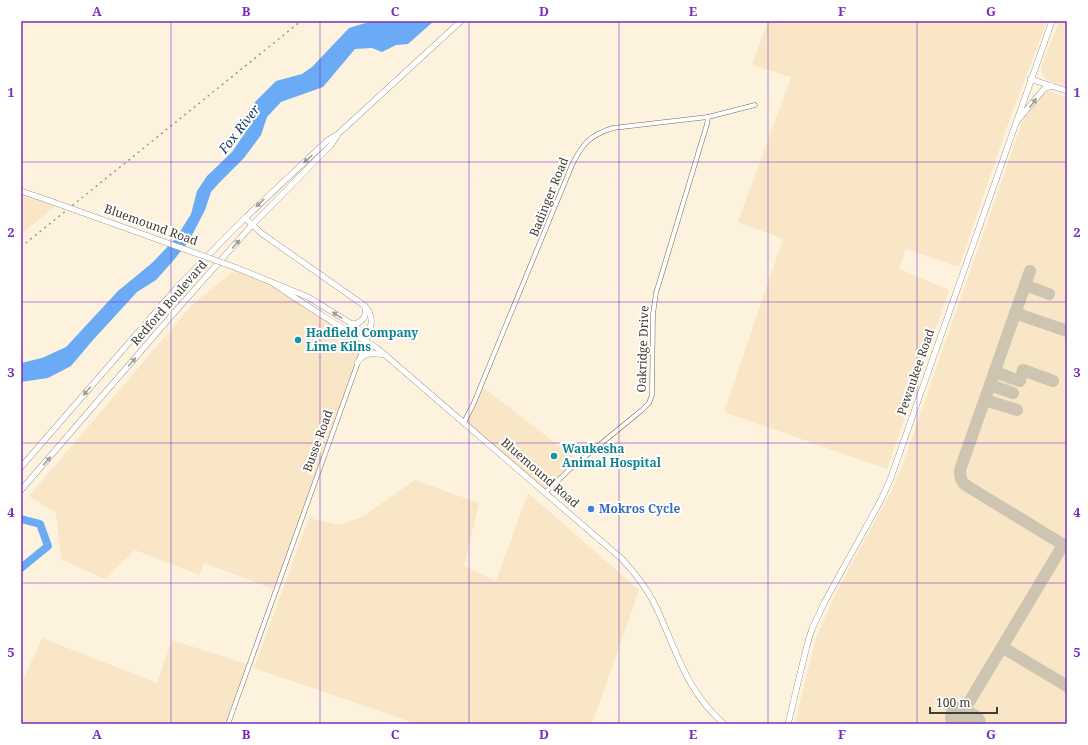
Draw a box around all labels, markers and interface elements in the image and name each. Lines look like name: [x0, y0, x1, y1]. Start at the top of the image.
text: A: [92, 2, 102, 20]
text: B: [242, 2, 251, 20]
text: C: [391, 2, 400, 20]
text: D: [539, 2, 549, 20]
text: E: [689, 2, 698, 20]
text: F: [838, 2, 846, 20]
text: G: [986, 2, 996, 20]
text: 1: [7, 83, 15, 101]
text: 1: [1073, 83, 1081, 101]
one-way arrow: [1029, 97, 1037, 108]
water label: Fox River: [214, 100, 264, 158]
one-way arrow: [302, 154, 313, 163]
street label: Badinger Road: [525, 154, 572, 239]
one-way arrow: [255, 198, 265, 208]
street label: Bluemound Road: [102, 200, 201, 250]
text: 2: [7, 223, 15, 241]
text: 2: [1073, 223, 1081, 241]
one-way arrow: [231, 239, 240, 248]
street label: Redford Boulevard: [127, 256, 211, 349]
street label: Oakridge Drive: [632, 305, 653, 393]
one-way arrow: [331, 311, 343, 318]
place label: Hadfield Company Lime Kilns: [306, 324, 418, 355]
street label: Pewaukee Road: [893, 326, 938, 417]
marker: Hadfield Company Lime Kilns: [293, 335, 303, 345]
one-way arrow: [127, 357, 136, 367]
text: 3: [7, 363, 15, 381]
text: 3: [1073, 363, 1081, 381]
one-way arrow: [82, 386, 91, 397]
street label: Busse Road: [298, 407, 337, 474]
street label: Bluemound Road: [498, 434, 584, 512]
place label: Waukesha Animal Hospital: [562, 440, 662, 471]
marker: Waukesha Animal Hospital: [549, 451, 559, 461]
one-way arrow: [42, 455, 51, 466]
place label: Mokros Cycle: [599, 500, 680, 517]
text: 4: [7, 503, 15, 521]
text: 4: [1073, 503, 1081, 521]
marker: Mokros Cycle: [586, 504, 596, 514]
text: 5: [7, 643, 15, 661]
text: 5: [1073, 643, 1081, 661]
scale bar: [930, 689, 997, 715]
text: 100 m: [936, 694, 971, 711]
text: A: [92, 725, 102, 743]
text: B: [242, 725, 251, 743]
text: C: [391, 725, 400, 743]
text: D: [539, 725, 549, 743]
text: E: [689, 725, 698, 743]
text: F: [838, 725, 846, 743]
text: G: [986, 725, 996, 743]

